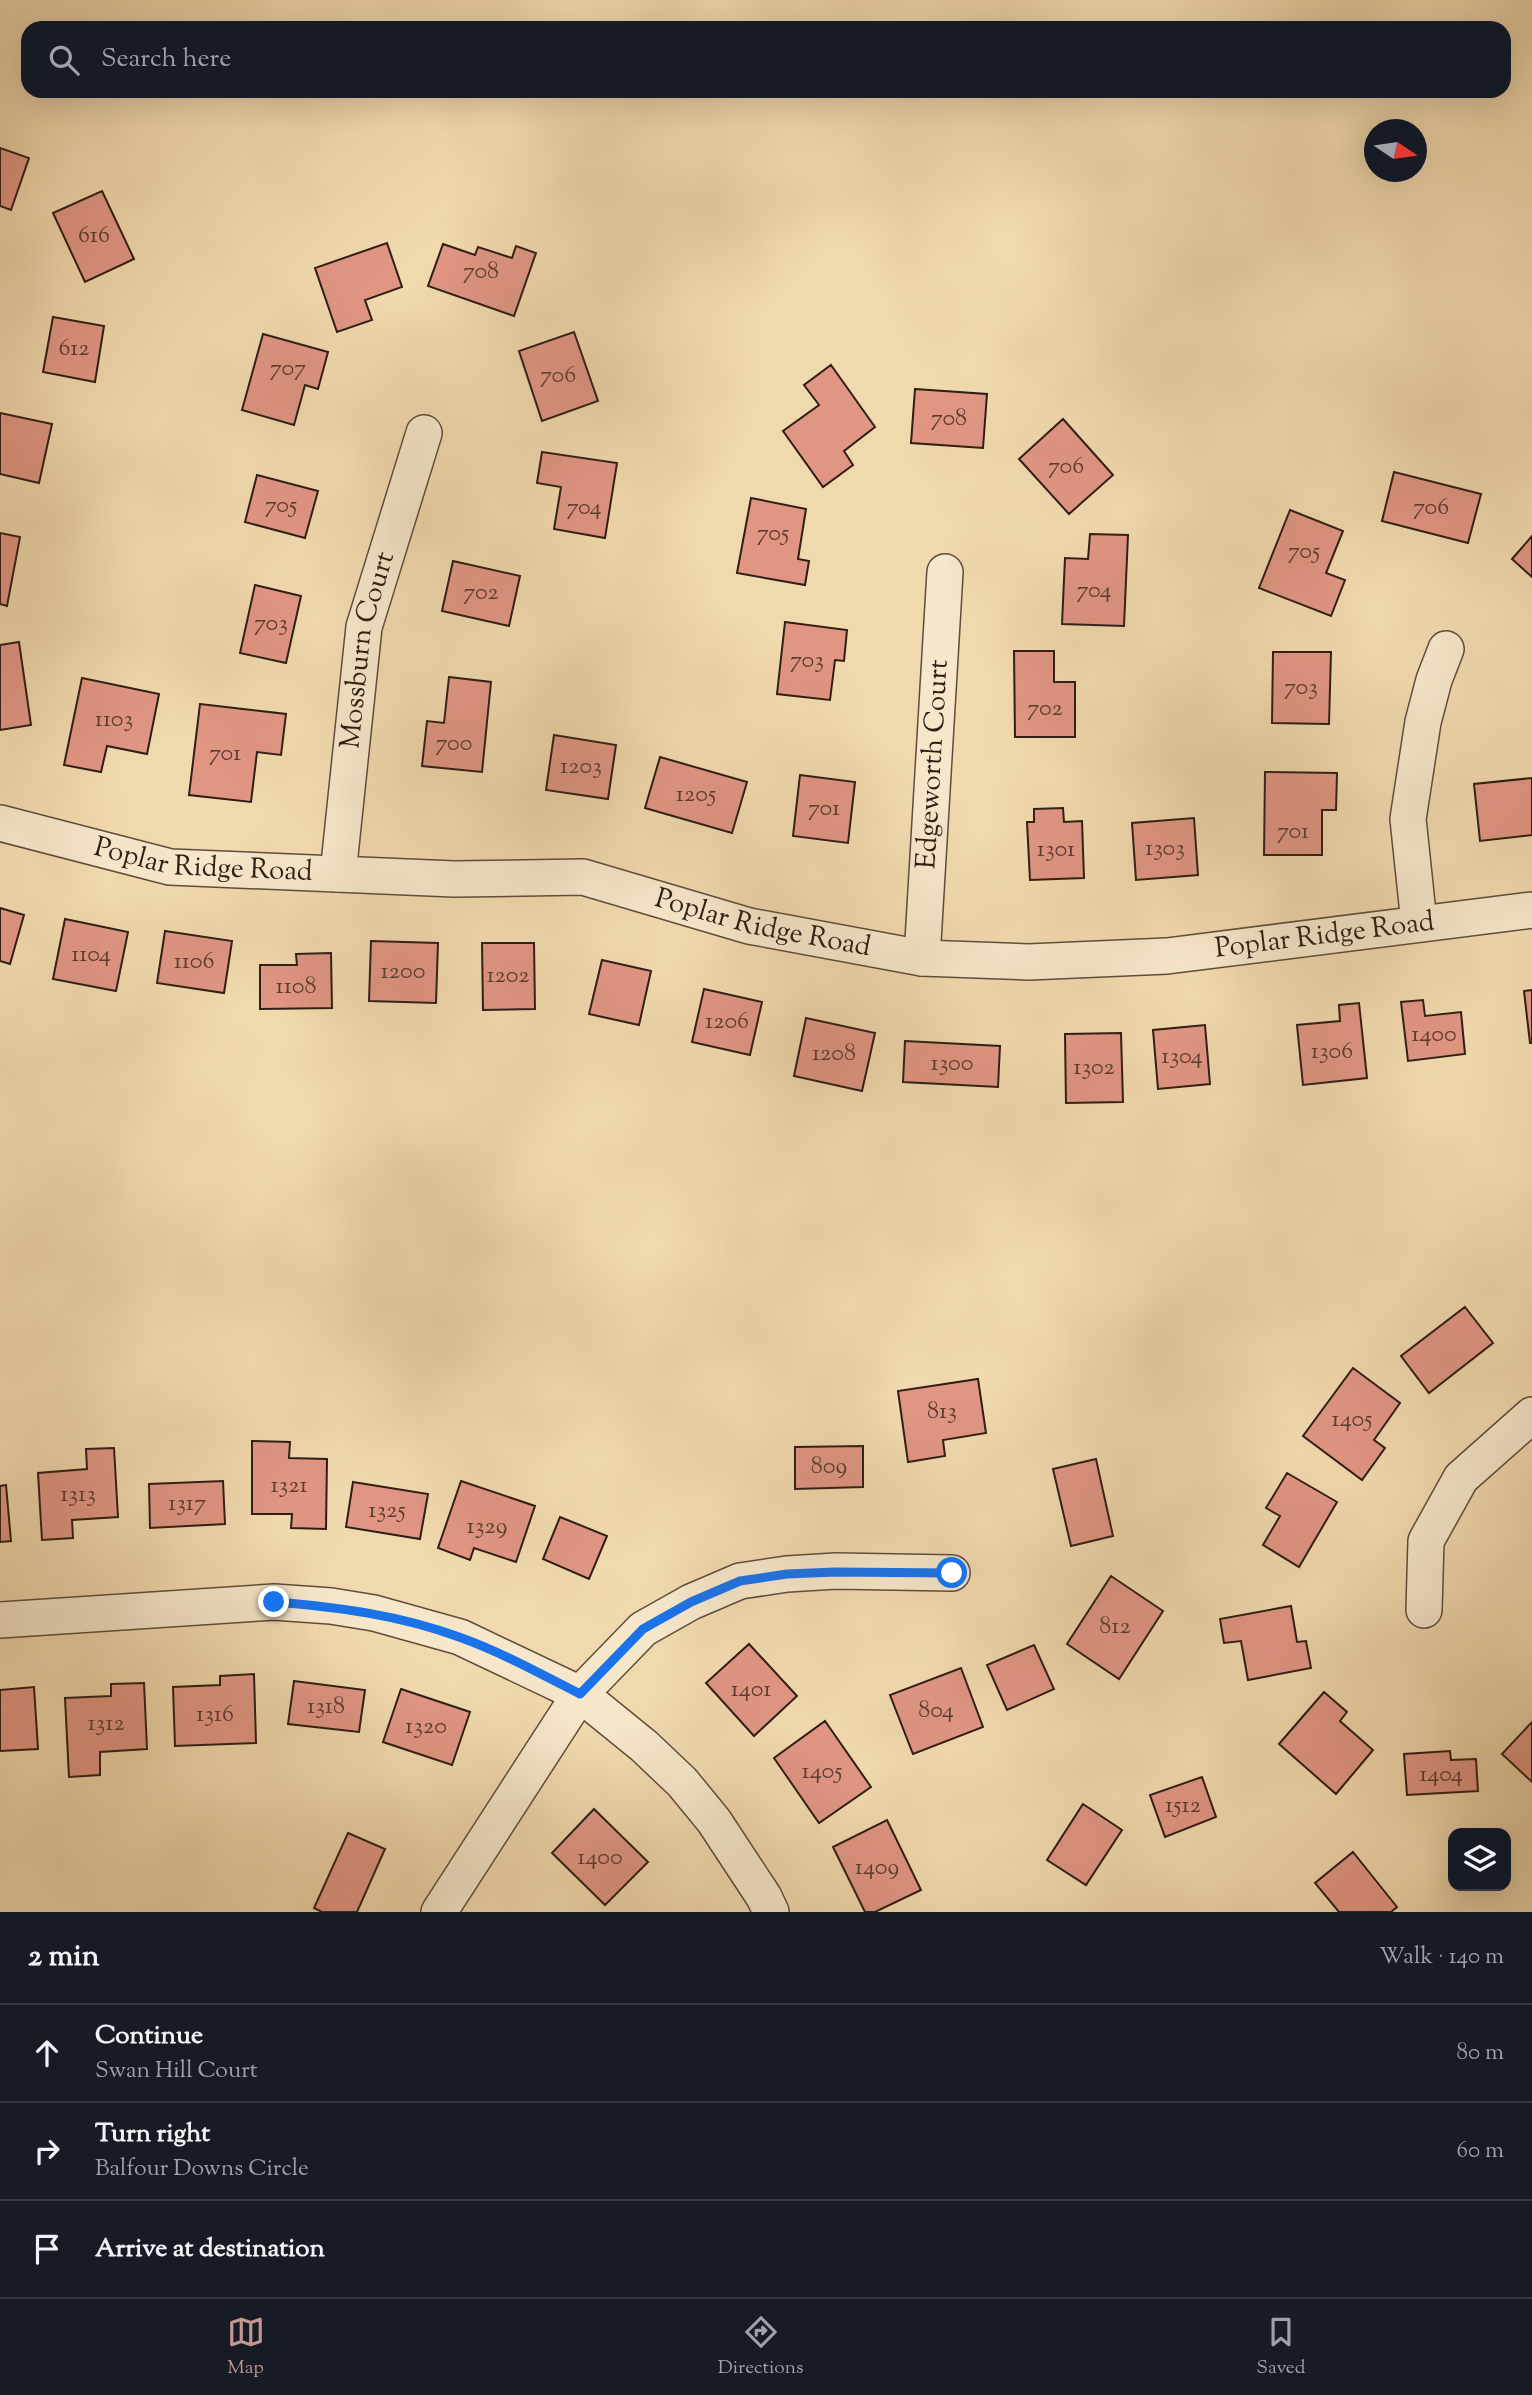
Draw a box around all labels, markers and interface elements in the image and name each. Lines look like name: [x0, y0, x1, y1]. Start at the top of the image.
search box: [21, 21, 1511, 98]
icon: search: [45, 41, 83, 79]
text: Search here: [101, 41, 231, 78]
north arrow: [1364, 119, 1427, 182]
house number: 616: [78, 219, 110, 253]
house number: 708: [463, 255, 499, 289]
house number: 612: [58, 332, 90, 366]
house number: 707: [270, 352, 306, 386]
house number: 706: [540, 359, 576, 393]
house number: 708: [931, 402, 967, 436]
house number: 706: [1048, 450, 1084, 484]
house number: 705: [265, 489, 297, 523]
house number: 704: [566, 491, 602, 525]
house number: 706: [1413, 491, 1449, 525]
house number: 705: [757, 517, 789, 551]
house number: 705: [1288, 535, 1320, 569]
street label: Mossburn Court: [331, 546, 406, 751]
house number: 704: [1076, 574, 1112, 608]
house number: 702: [463, 576, 499, 610]
house number: 703: [254, 607, 288, 641]
house number: 703: [790, 644, 824, 678]
street label: Edgeworth Court: [907, 658, 960, 870]
house number: 703: [1284, 671, 1318, 705]
house number: 702: [1027, 692, 1063, 726]
house number: 1103: [95, 703, 133, 737]
house number: 700: [436, 727, 472, 761]
house number: 701: [209, 737, 241, 771]
house number: 1203: [560, 750, 602, 784]
house number: 1205: [676, 778, 716, 812]
house number: 701: [808, 792, 840, 826]
house number: 701: [1277, 815, 1309, 849]
street label: Poplar Ridge Road: [89, 828, 314, 893]
house number: 1303: [1145, 832, 1185, 866]
house number: 1301: [1037, 833, 1075, 867]
street label: Poplar Ridge Road: [650, 879, 874, 968]
street label: Poplar Ridge Road: [1213, 902, 1437, 970]
house number: 1104: [71, 938, 111, 972]
house number: 1106: [174, 945, 214, 979]
house number: 1200: [381, 955, 425, 989]
house number: 1202: [486, 959, 530, 993]
house number: 1108: [276, 970, 316, 1004]
house number: 1206: [705, 1005, 749, 1039]
house number: 1400: [1411, 1018, 1457, 1052]
house number: 1306: [1311, 1035, 1353, 1069]
house number: 1208: [812, 1037, 856, 1071]
house number: 1304: [1161, 1040, 1203, 1074]
house number: 1300: [930, 1047, 974, 1081]
house number: 1302: [1073, 1051, 1115, 1085]
house number: 813: [927, 1395, 957, 1429]
house number: 1405: [1332, 1403, 1372, 1437]
house number: 809: [811, 1450, 847, 1484]
house number: 1321: [270, 1469, 308, 1503]
house number: 1313: [60, 1478, 96, 1512]
house number: 1317: [168, 1487, 206, 1521]
house number: 1325: [368, 1494, 406, 1528]
house number: 1329: [467, 1510, 507, 1544]
route start: [936, 1557, 967, 1588]
route end: [258, 1586, 289, 1617]
house number: 812: [1099, 1610, 1131, 1644]
house number: 1401: [731, 1673, 771, 1707]
house number: 1318: [307, 1690, 345, 1724]
house number: 804: [918, 1694, 954, 1728]
house number: 1316: [196, 1698, 234, 1732]
house number: 1312: [87, 1707, 125, 1741]
house number: 1320: [405, 1710, 447, 1744]
house number: 1405: [802, 1755, 842, 1789]
house number: 1404: [1419, 1758, 1463, 1792]
house number: 1512: [1165, 1789, 1201, 1823]
map controls: [1448, 1828, 1511, 1891]
button: layers: [1448, 1828, 1511, 1891]
house number: 1400: [577, 1841, 623, 1875]
house number: 1409: [855, 1851, 899, 1885]
text: 2 min: [28, 1936, 100, 1979]
text: Walk · 140 m: [1379, 1941, 1504, 1974]
text: Continue: [95, 2018, 203, 2055]
icon: ahead: [28, 2034, 66, 2072]
text: 80 m: [1456, 2037, 1504, 2070]
text: Swan Hill Court: [95, 2055, 258, 2088]
text: Turn right: [95, 2116, 210, 2153]
icon: right: [28, 2132, 66, 2170]
text: 60 m: [1456, 2135, 1504, 2168]
text: Balfour Downs Circle: [95, 2153, 309, 2186]
icon: arrive: [28, 2230, 66, 2268]
text: Arrive at destination: [95, 2231, 325, 2268]
tab: Map: [227, 2313, 265, 2382]
tab: Directions: [718, 2313, 803, 2382]
tab: Saved: [1257, 2313, 1305, 2382]

